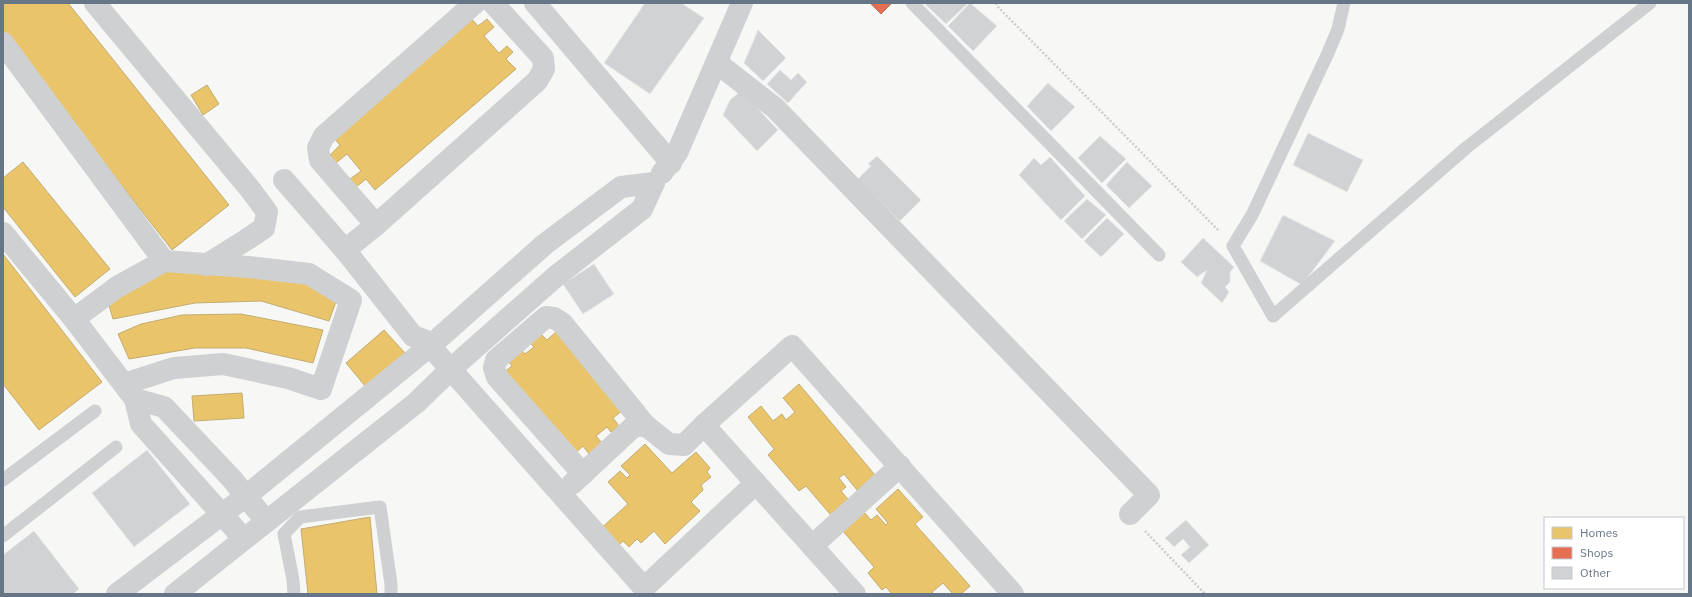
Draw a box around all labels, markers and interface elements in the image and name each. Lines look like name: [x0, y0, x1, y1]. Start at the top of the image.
legend: [1544, 517, 1684, 589]
text: Homes: [1580, 525, 1618, 540]
text: Shops: [1580, 545, 1613, 560]
text: Other: [1580, 565, 1611, 580]

